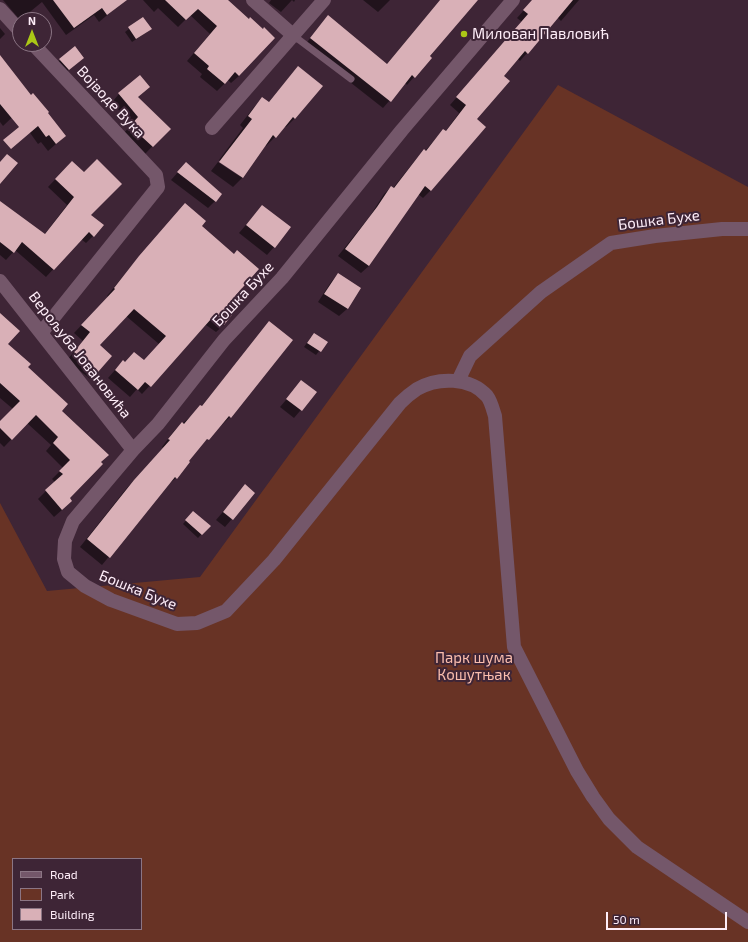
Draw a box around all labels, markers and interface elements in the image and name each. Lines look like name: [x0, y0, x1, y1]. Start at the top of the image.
north arrow: [12, 12, 52, 52]
text: N: [28, 14, 36, 27]
place label: Милован Павловић: [472, 25, 609, 43]
marker: Милован Павловић: [459, 29, 469, 39]
street label: Војводе Вука: [73, 62, 149, 142]
street label: Бошка Бухе: [617, 206, 701, 234]
street label: Бошка Бухе: [208, 258, 278, 330]
street label: Верољуба Јовановића: [25, 288, 135, 422]
street label: Бошка Бухе: [97, 566, 179, 614]
park label: Парк шума Кошутњак: [435, 649, 513, 684]
legend: [12, 858, 142, 930]
text: Road: [50, 867, 78, 881]
text: Park: [50, 887, 75, 901]
scale bar: [608, 904, 729, 930]
text: Building: [50, 907, 94, 921]
text: 50 m: [613, 912, 640, 926]

